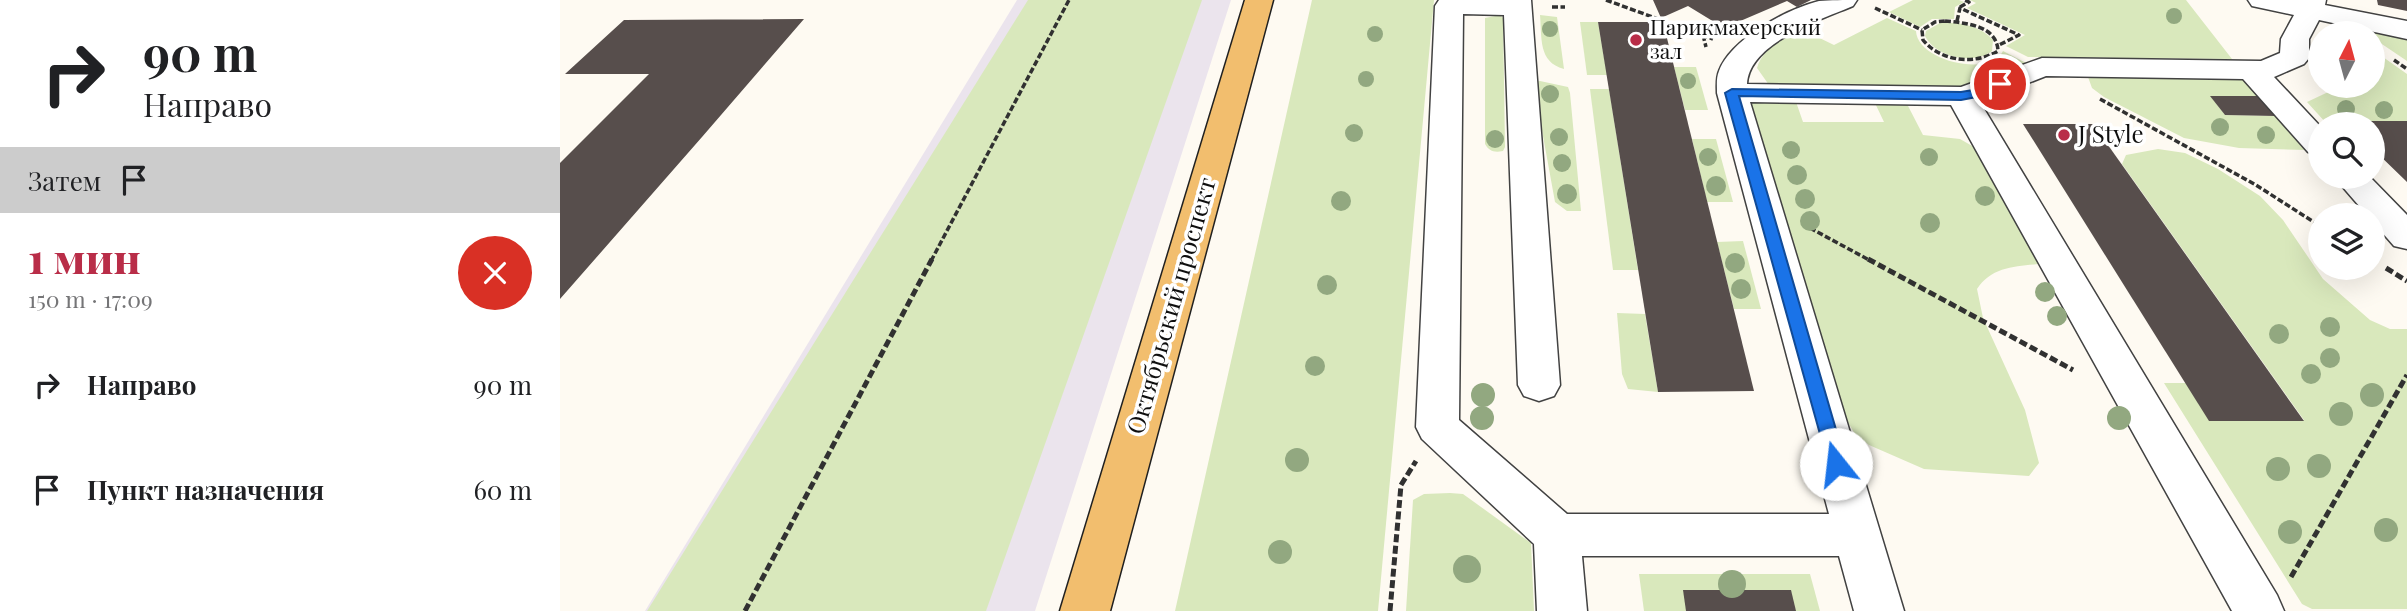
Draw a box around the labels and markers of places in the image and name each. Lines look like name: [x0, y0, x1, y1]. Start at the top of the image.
place label: Парикмахерский зал: [1650, 12, 1821, 64]
marker: Парикмахерский зал: [1628, 32, 1644, 48]
pin: [1970, 54, 2030, 114]
place label: J Style: [2077, 117, 2144, 149]
marker: J Style: [2056, 127, 2072, 143]

